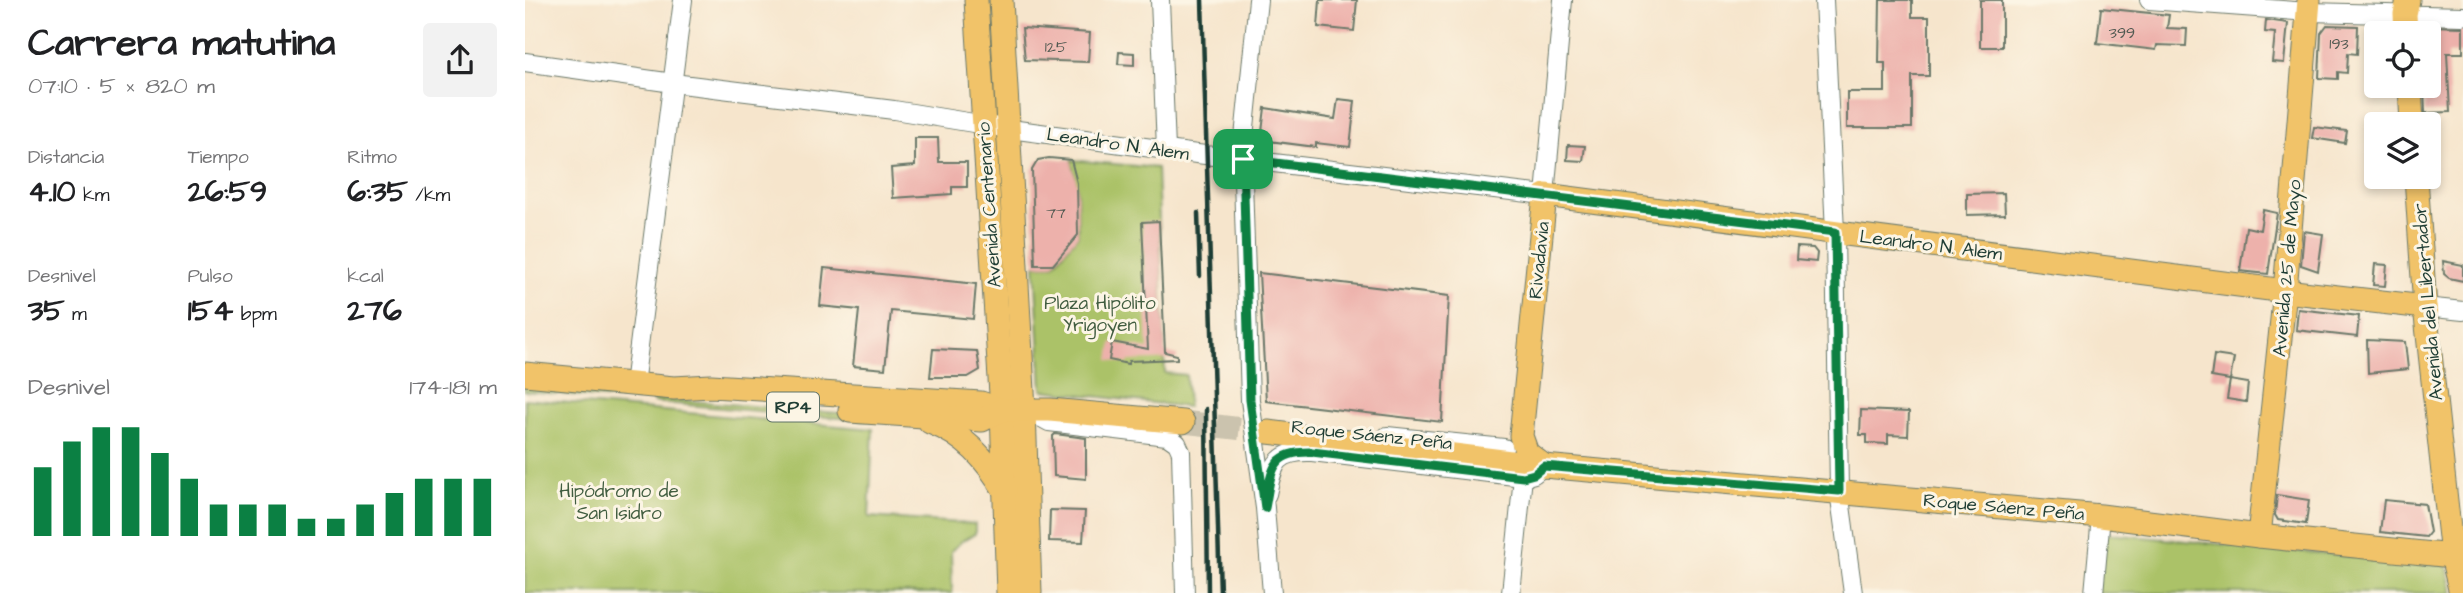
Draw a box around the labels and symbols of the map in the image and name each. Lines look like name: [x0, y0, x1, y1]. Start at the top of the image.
house number: 399: [2109, 22, 2135, 44]
house number: 193: [2329, 33, 2349, 55]
house number: 125: [1045, 36, 1068, 58]
street label: Avenida Centenario: [970, 121, 1009, 289]
street label: Leandro N. Alem: [1045, 121, 1191, 168]
pin: [1213, 129, 1273, 189]
street label: Avenida 25 de Mayo: [2266, 178, 2310, 358]
house number: 77: [1046, 202, 1066, 224]
street label: Avenida del Libertador: [2406, 202, 2451, 402]
street label: Rivadavia: [1522, 220, 1557, 300]
street label: Leandro N. Alem: [1858, 223, 2004, 268]
park label: Plaza Hipólito Yrigoyen: [1044, 290, 1156, 340]
road number: RP4: [767, 393, 819, 422]
street label: Roque Sáenz Peña: [1290, 414, 1454, 457]
park label: Hipódromo de San Isidro: [559, 478, 679, 527]
street label: Roque Sáenz Peña: [1922, 487, 2086, 528]

